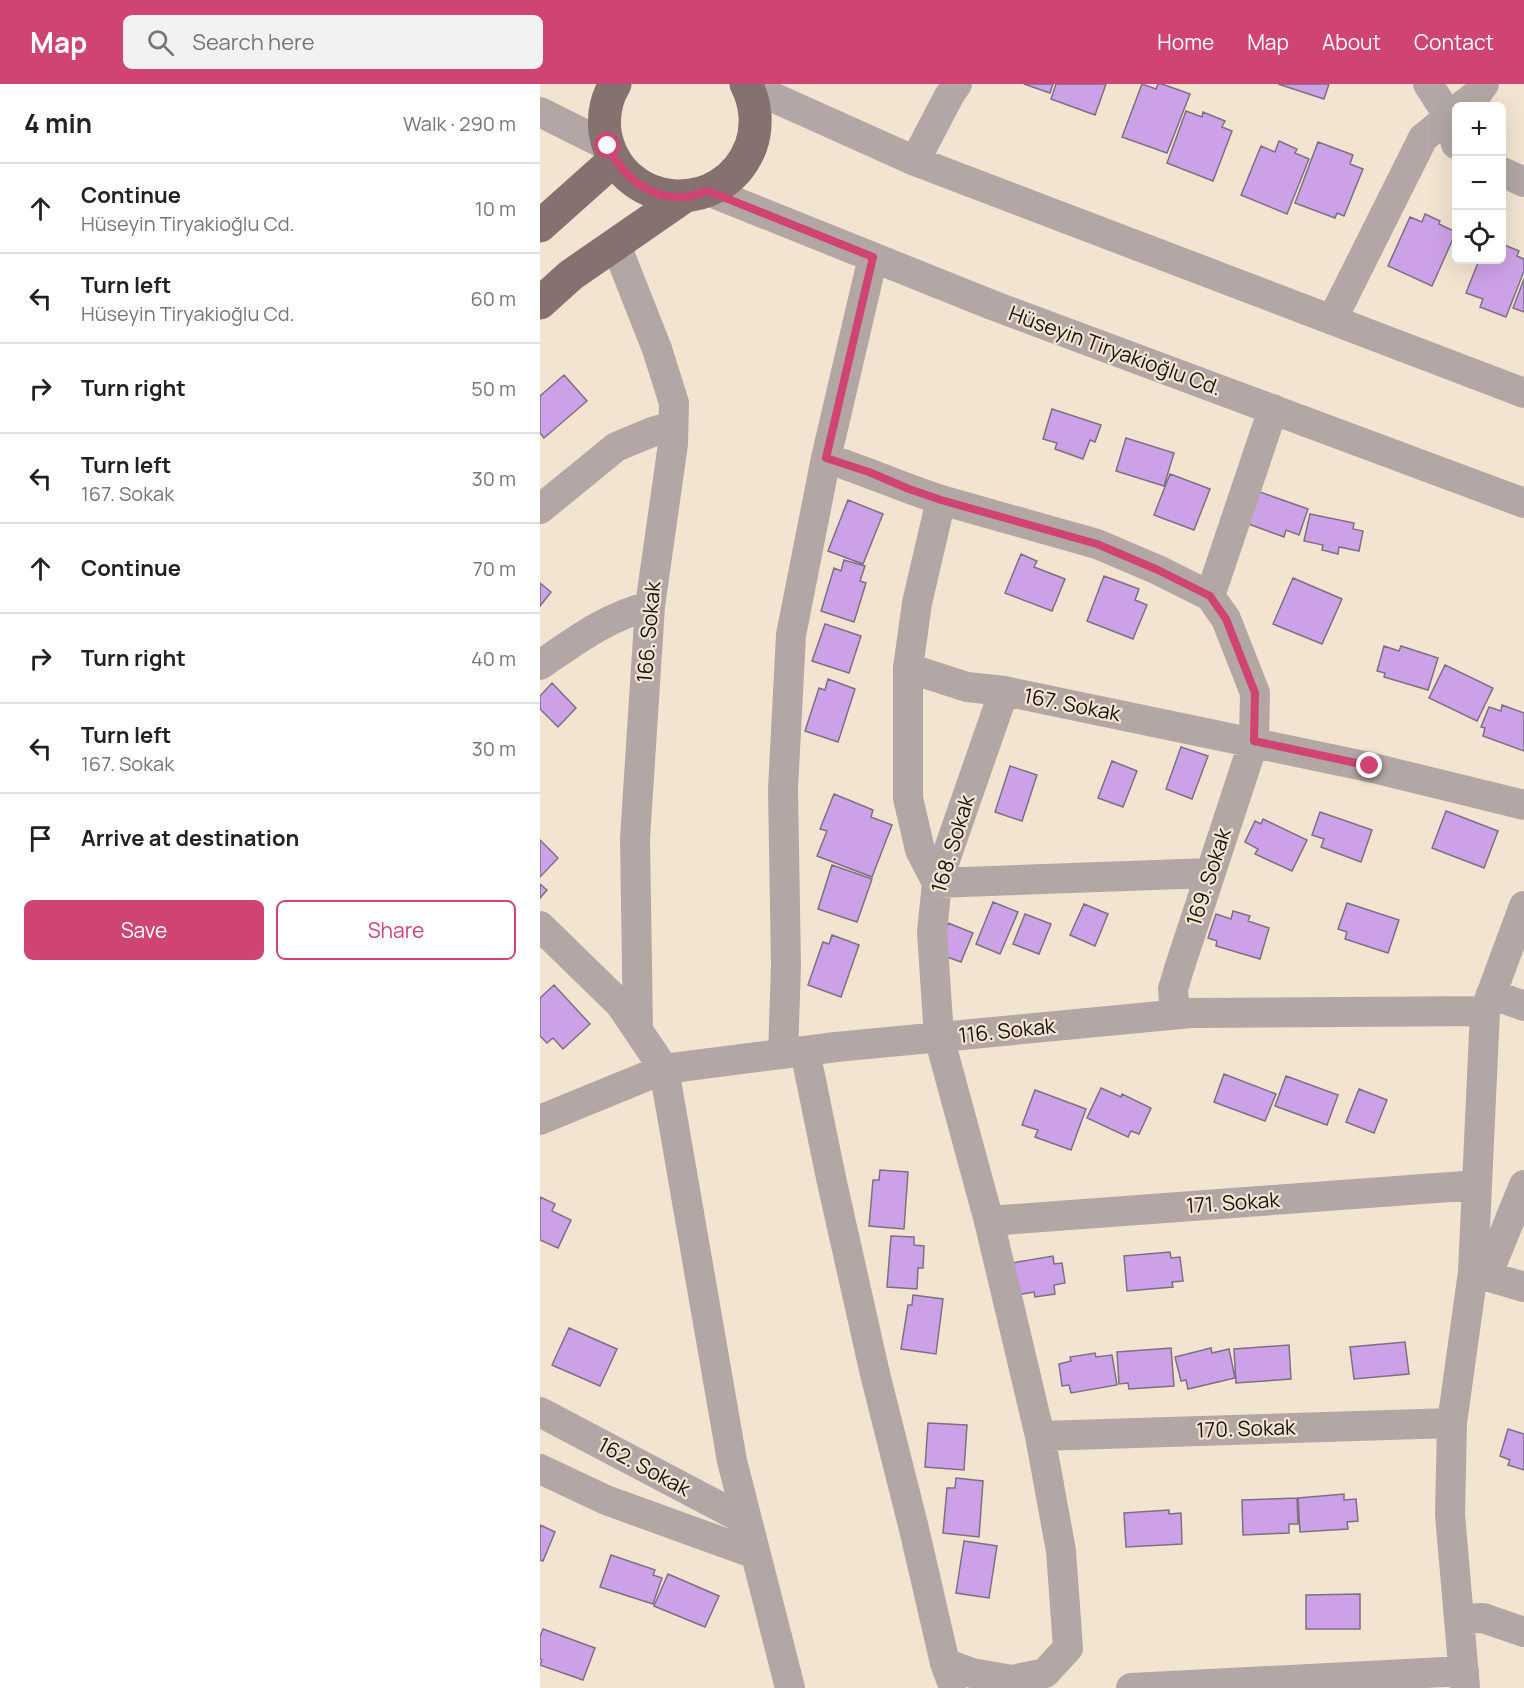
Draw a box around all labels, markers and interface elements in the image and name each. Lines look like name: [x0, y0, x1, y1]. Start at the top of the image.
search box: [123, 15, 543, 69]
text: Map: [30, 23, 87, 61]
icon: search: [144, 26, 177, 59]
text: Search here: [192, 27, 315, 57]
text: Home: [1157, 28, 1214, 56]
text: Map: [1247, 28, 1289, 56]
text: About: [1322, 28, 1381, 56]
text: Contact: [1414, 28, 1494, 56]
map controls: [1452, 102, 1506, 264]
button: +: [1452, 102, 1506, 156]
text: 4 min: [24, 105, 92, 141]
text: Walk · 290 m: [403, 110, 516, 137]
route start: [594, 132, 620, 158]
button: −: [1452, 156, 1506, 210]
text: Continue: [81, 180, 181, 210]
icon: ahead: [24, 192, 57, 225]
text: 10 m: [475, 195, 516, 222]
text: Hüseyin Tiryakioğlu Cd.: [81, 210, 295, 237]
button: locate: [1452, 210, 1506, 264]
text: Turn left: [81, 270, 171, 300]
icon: left: [24, 282, 57, 315]
text: 60 m: [470, 285, 516, 312]
street label: Hüseyin Tiryakioğlu Cd.: [1005, 299, 1226, 402]
text: Hüseyin Tiryakioğlu Cd.: [81, 300, 295, 327]
icon: right: [24, 372, 57, 405]
text: Turn right: [81, 373, 186, 403]
text: 50 m: [471, 375, 516, 402]
text: Turn left: [81, 450, 171, 480]
icon: left: [24, 462, 57, 495]
text: 30 m: [472, 465, 516, 492]
text: 167. Sokak: [81, 480, 174, 507]
icon: ahead: [24, 552, 57, 585]
text: Continue: [81, 553, 181, 583]
text: 70 m: [473, 555, 516, 582]
street label: 166. Sokak: [630, 579, 666, 684]
icon: right: [24, 642, 57, 675]
text: Turn right: [81, 643, 186, 673]
text: 40 m: [471, 645, 516, 672]
street label: 167. Sokak: [1022, 681, 1123, 727]
text: Turn left: [81, 720, 171, 750]
icon: left: [24, 732, 57, 765]
text: 30 m: [472, 735, 516, 762]
text: 167. Sokak: [81, 750, 174, 777]
route end: [1356, 752, 1382, 778]
street label: 168. Sokak: [924, 791, 980, 896]
icon: arrive: [24, 822, 57, 855]
text: Arrive at destination: [81, 823, 299, 853]
street label: 169. Sokak: [1179, 824, 1237, 929]
button: Save: [24, 900, 264, 960]
button: Share: [276, 900, 516, 960]
street label: 116. Sokak: [957, 1011, 1057, 1049]
street label: 171. Sokak: [1185, 1185, 1281, 1219]
street label: 170. Sokak: [1196, 1412, 1296, 1444]
street label: 162. Sokak: [593, 1430, 696, 1502]

